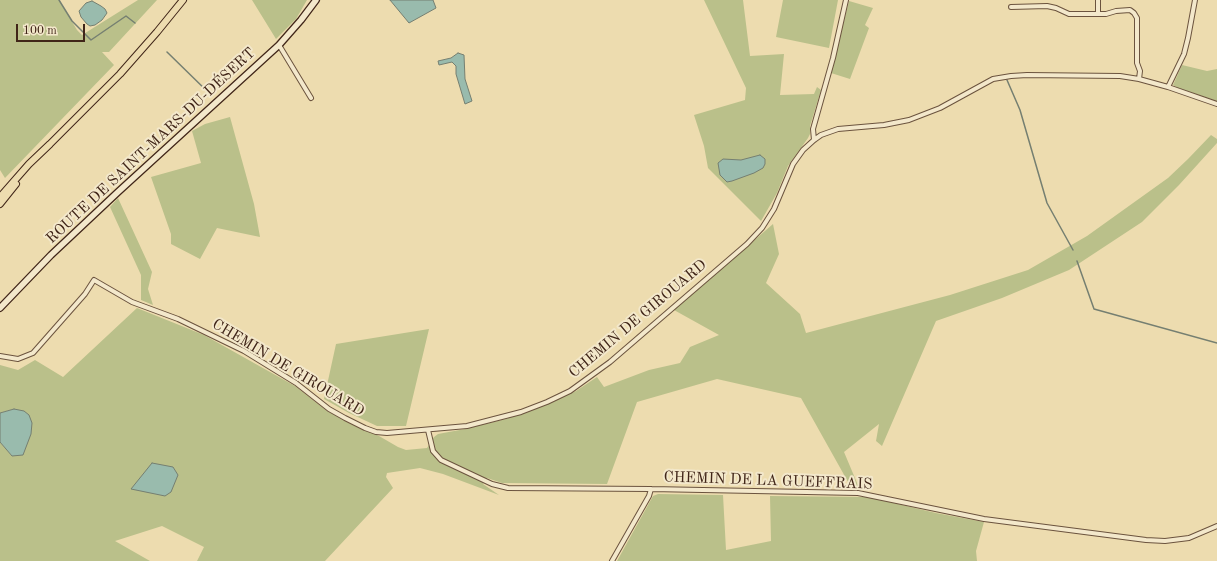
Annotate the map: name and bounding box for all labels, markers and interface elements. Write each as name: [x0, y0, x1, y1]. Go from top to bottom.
scale bar: [18, 16, 87, 42]
text: 100 m: [23, 25, 57, 37]
street label: ROUTE DE SAINT-MARS-DU-DÉSERT: [43, 44, 259, 248]
street label: CHEMIN DE GIROUARD: [565, 256, 711, 382]
street label: CHEMIN DE GIROUARD: [209, 315, 367, 421]
street label: CHEMIN DE LA GUEFFRAIS: [663, 468, 873, 494]

